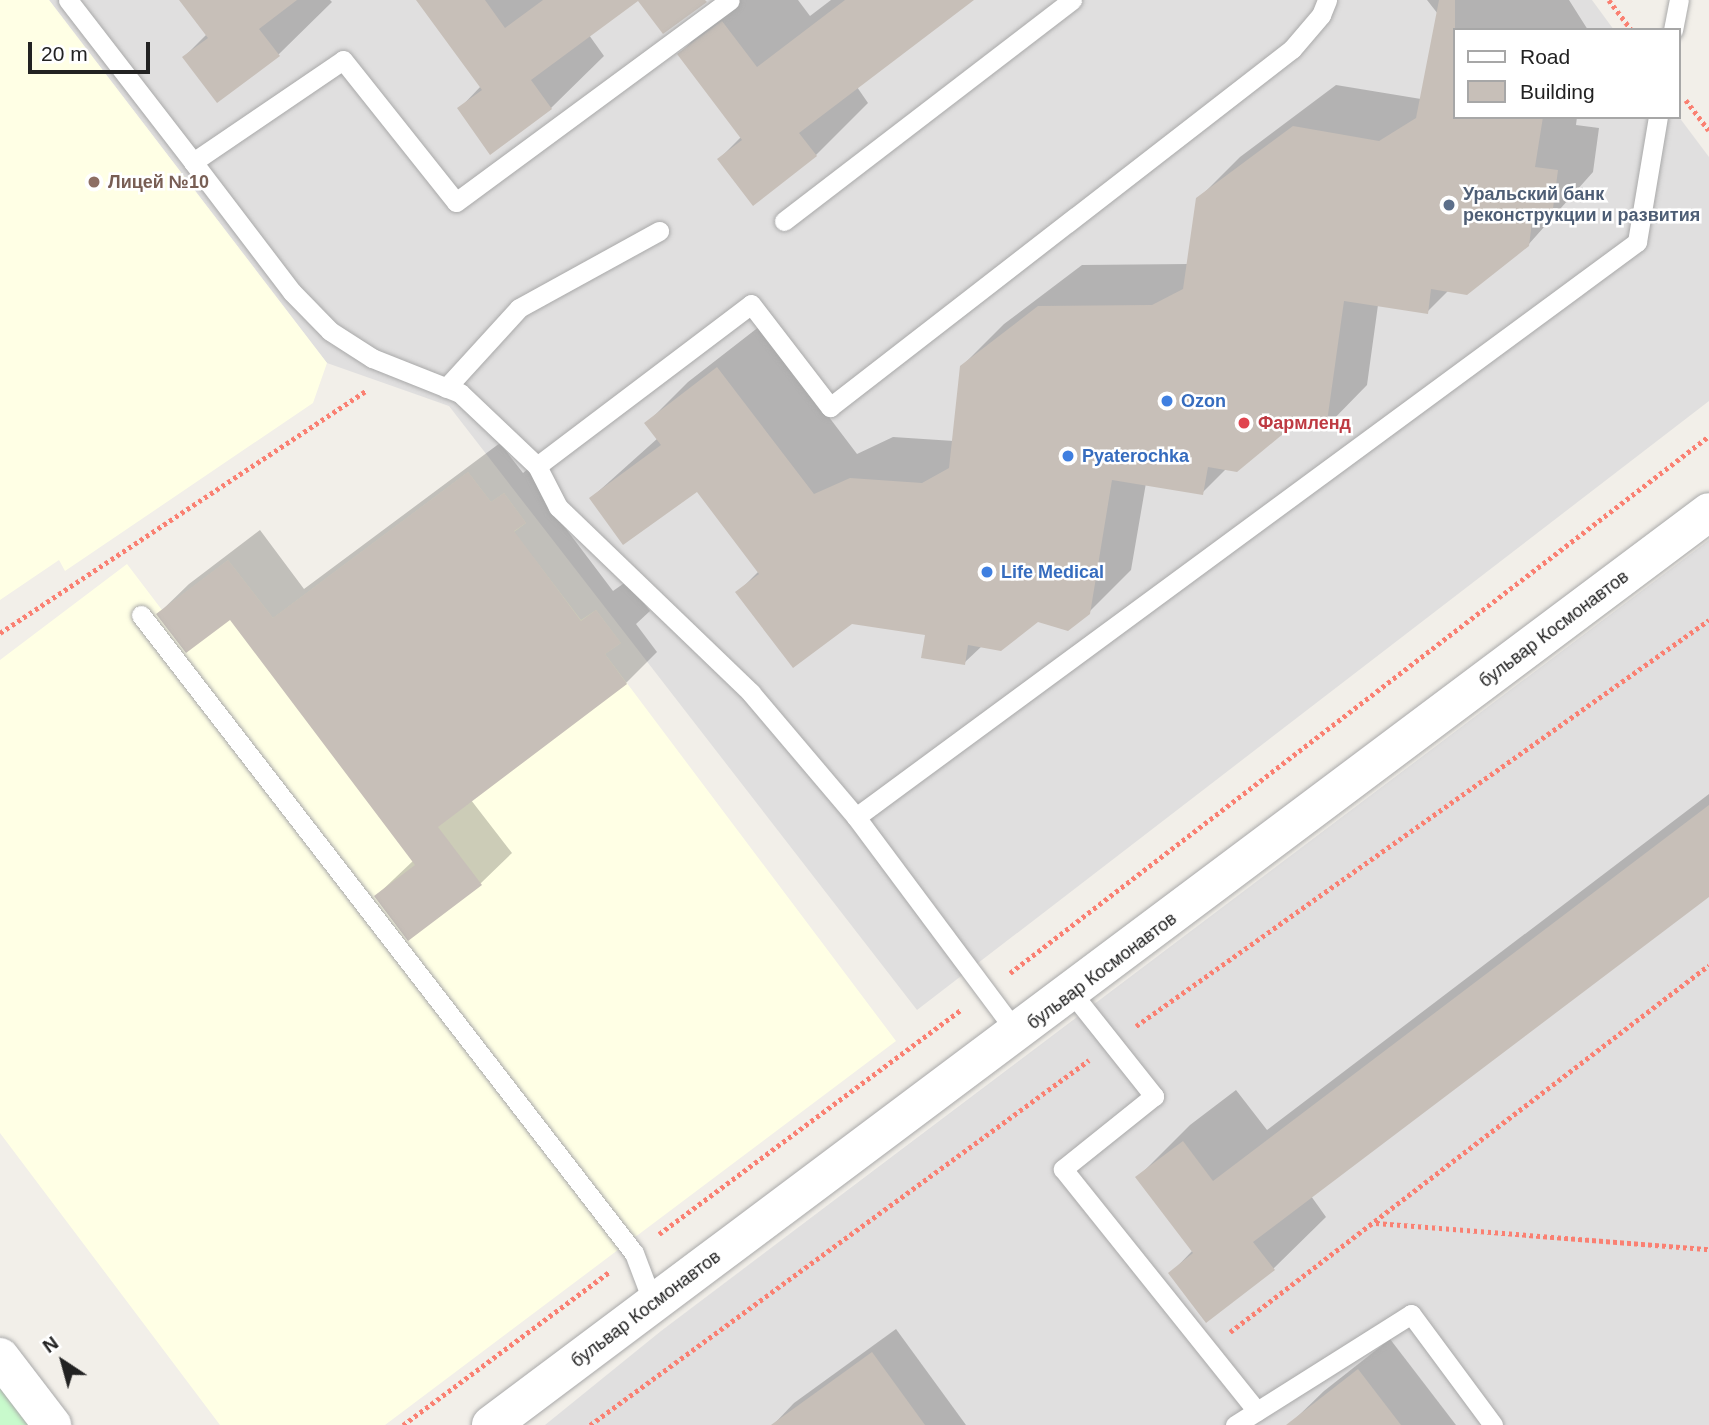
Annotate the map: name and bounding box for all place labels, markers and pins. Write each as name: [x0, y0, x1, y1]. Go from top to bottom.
place label: Лицей №10: [108, 171, 209, 193]
marker: Лицей №10: [86, 174, 102, 190]
place label: Уральский банк реконструкции и развития: [1463, 184, 1700, 227]
marker: Уральский банк реконструкции и развития: [1441, 197, 1457, 213]
place label: Ozon: [1181, 390, 1226, 412]
marker: Ozon: [1159, 393, 1175, 409]
place label: Фармленд: [1258, 412, 1351, 434]
marker: Фармленд: [1236, 415, 1252, 431]
place label: Pyaterochka: [1082, 445, 1189, 467]
marker: Pyaterochka: [1060, 448, 1076, 464]
place label: Life Medical: [1001, 561, 1104, 583]
marker: Life Medical: [979, 564, 995, 580]

